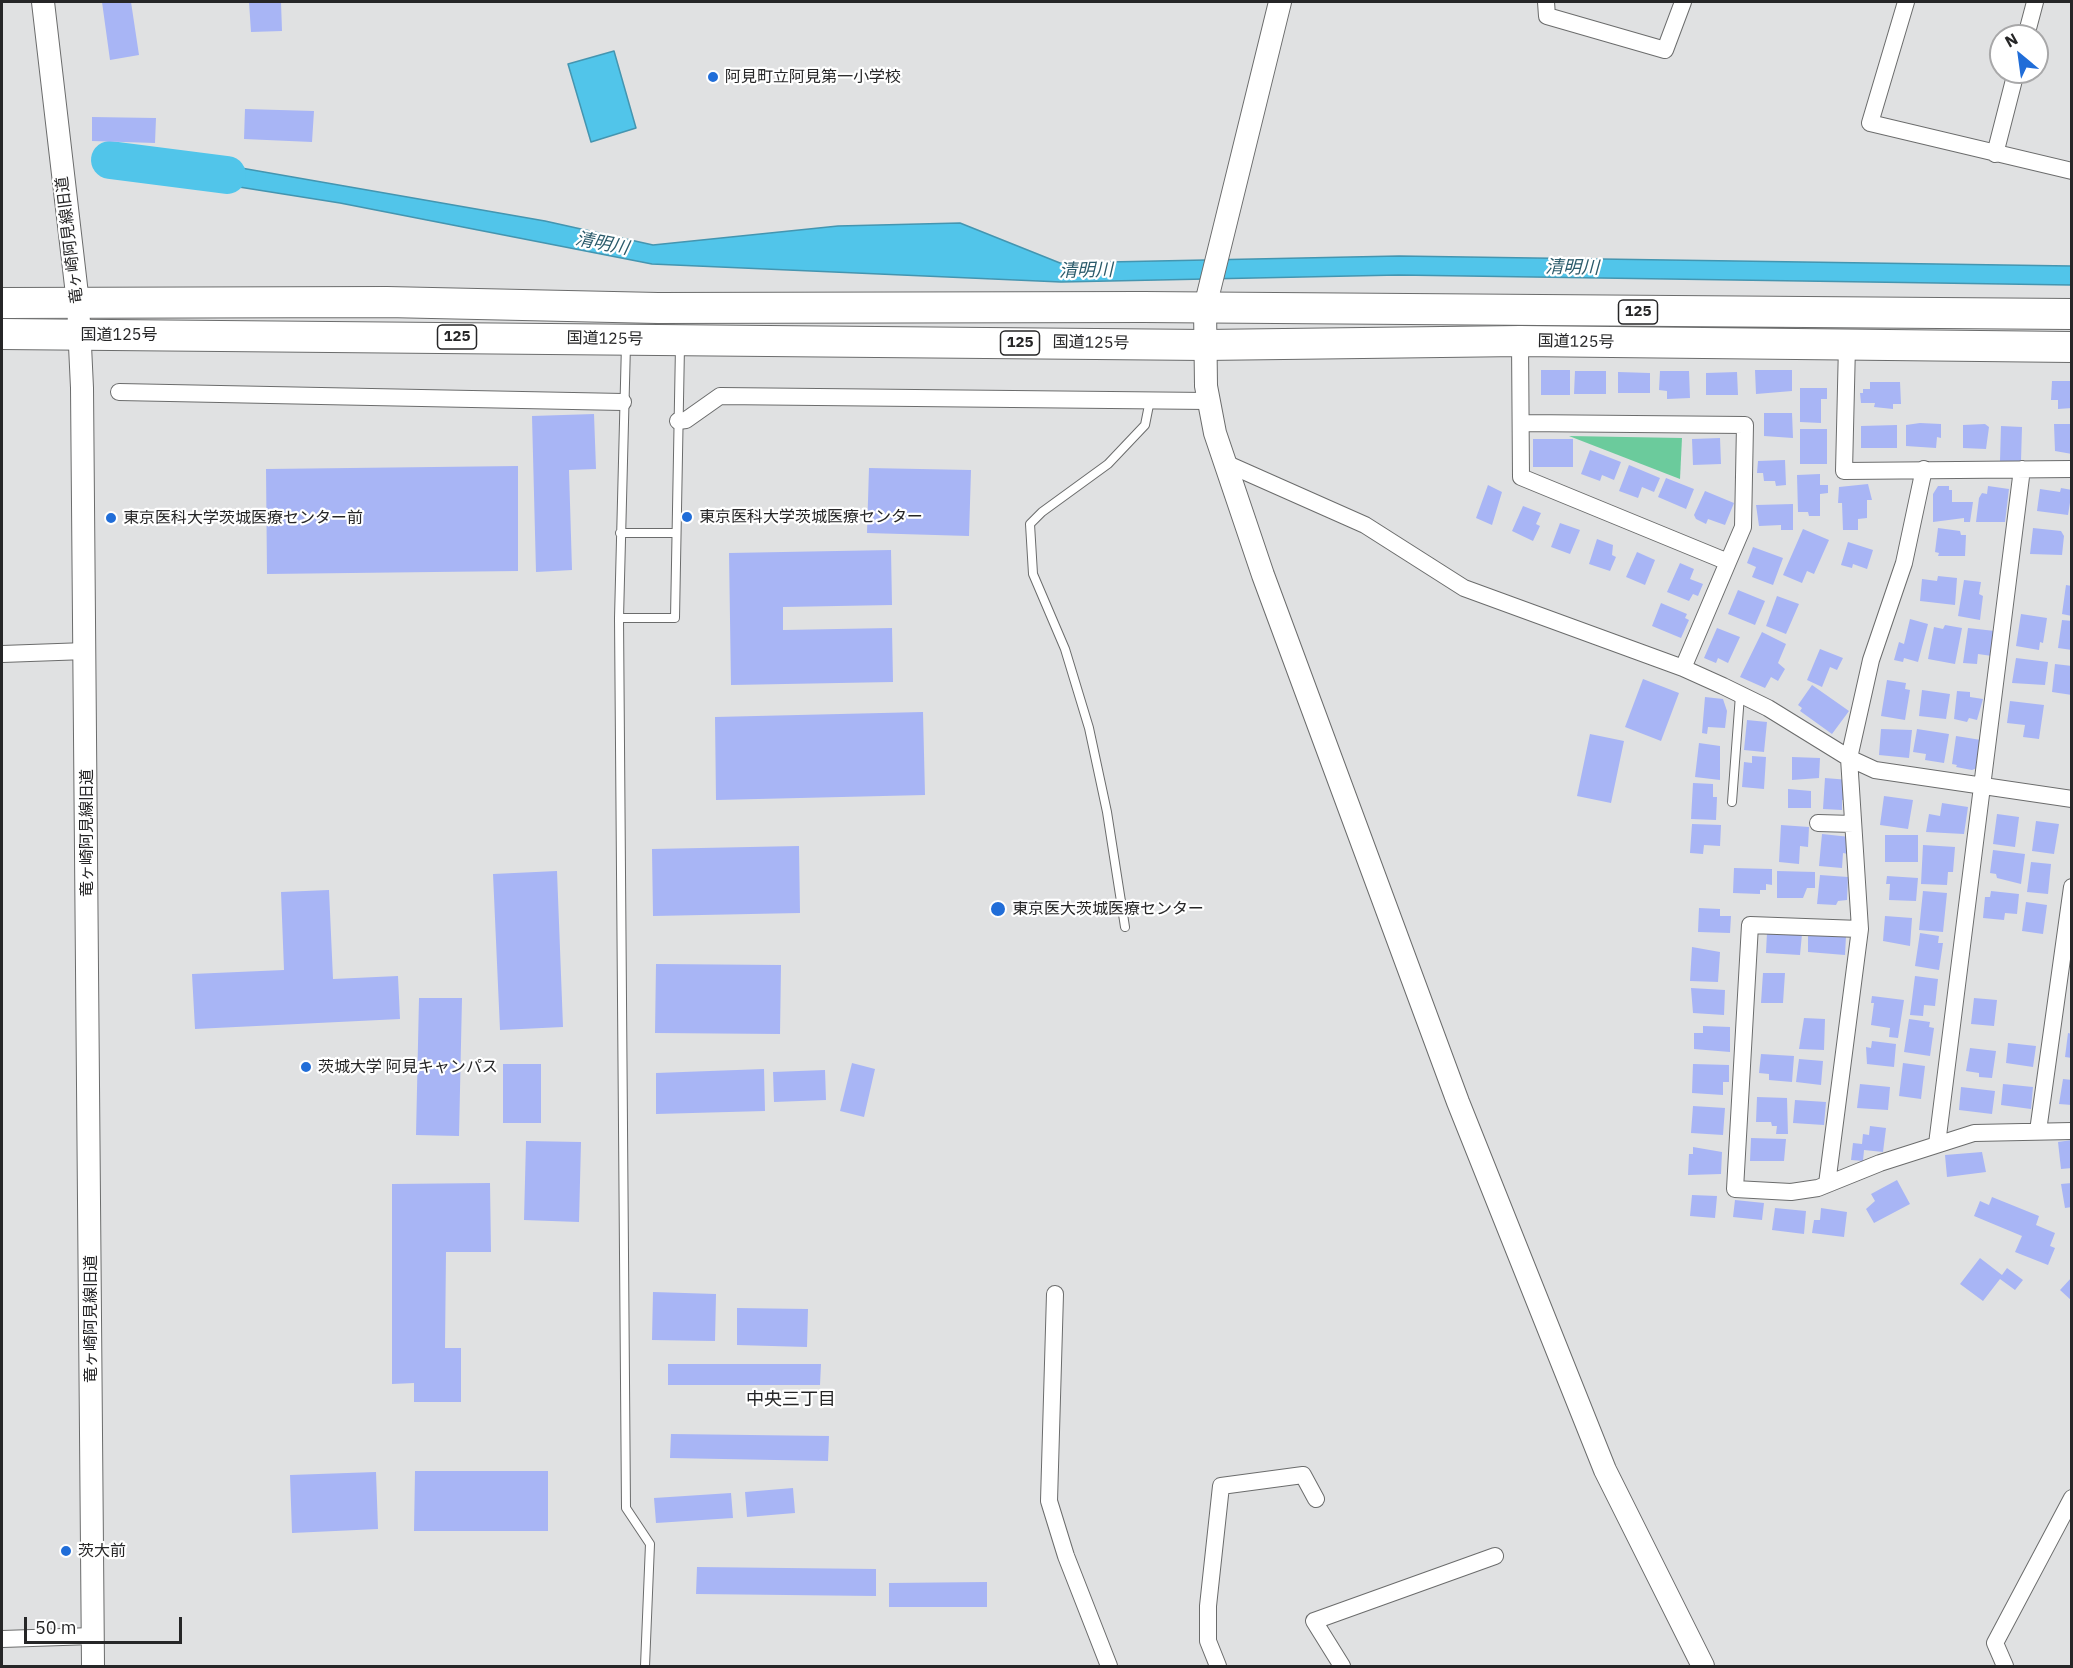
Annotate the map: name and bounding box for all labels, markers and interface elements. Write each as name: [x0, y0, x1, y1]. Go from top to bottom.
north arrow: [1989, 24, 2049, 84]
text: N: [2001, 28, 2021, 52]
place label: 阿見町立阿見第一小学校: [725, 67, 901, 87]
marker: 阿見町立阿見第一小学校: [706, 70, 720, 84]
street label: 竜ヶ崎阿見線旧道: [53, 175, 87, 305]
water label: 清明川: [573, 228, 631, 260]
water label: 清明川: [1545, 257, 1599, 279]
water label: 清明川: [1059, 260, 1113, 282]
road number: 125: [1618, 300, 1658, 324]
street label: 国道125号: [81, 325, 157, 345]
road number: 125: [438, 325, 476, 349]
street label: 国道125号: [566, 329, 644, 349]
road number: 125: [1000, 331, 1040, 355]
street label: 国道125号: [1537, 332, 1615, 352]
street label: 国道125号: [1052, 333, 1130, 353]
place label: 東京医科大学茨城医療センター: [699, 507, 923, 527]
place label: 東京医科大学茨城医療センター前: [123, 508, 363, 528]
marker: 東京医科大学茨城医療センター: [680, 510, 694, 524]
marker: 東京医科大学茨城医療センター前: [104, 511, 118, 525]
street label: 竜ヶ崎阿見線旧道: [77, 769, 97, 897]
place label: 東京医大茨城医療センター: [1012, 899, 1204, 919]
marker: 東京医大茨城医療センター: [989, 900, 1007, 918]
place label: 茨城大学 阿見キャンパス: [318, 1057, 498, 1077]
marker: 茨城大学 阿見キャンパス: [299, 1060, 313, 1074]
street label: 竜ヶ崎阿見線旧道: [81, 1255, 101, 1383]
district label: 中央三丁目: [746, 1389, 836, 1411]
place label: 茨大前: [78, 1541, 126, 1561]
marker: 茨大前: [59, 1544, 73, 1558]
scale bar: [27, 1605, 184, 1643]
text: 50 m: [35, 1616, 77, 1639]

